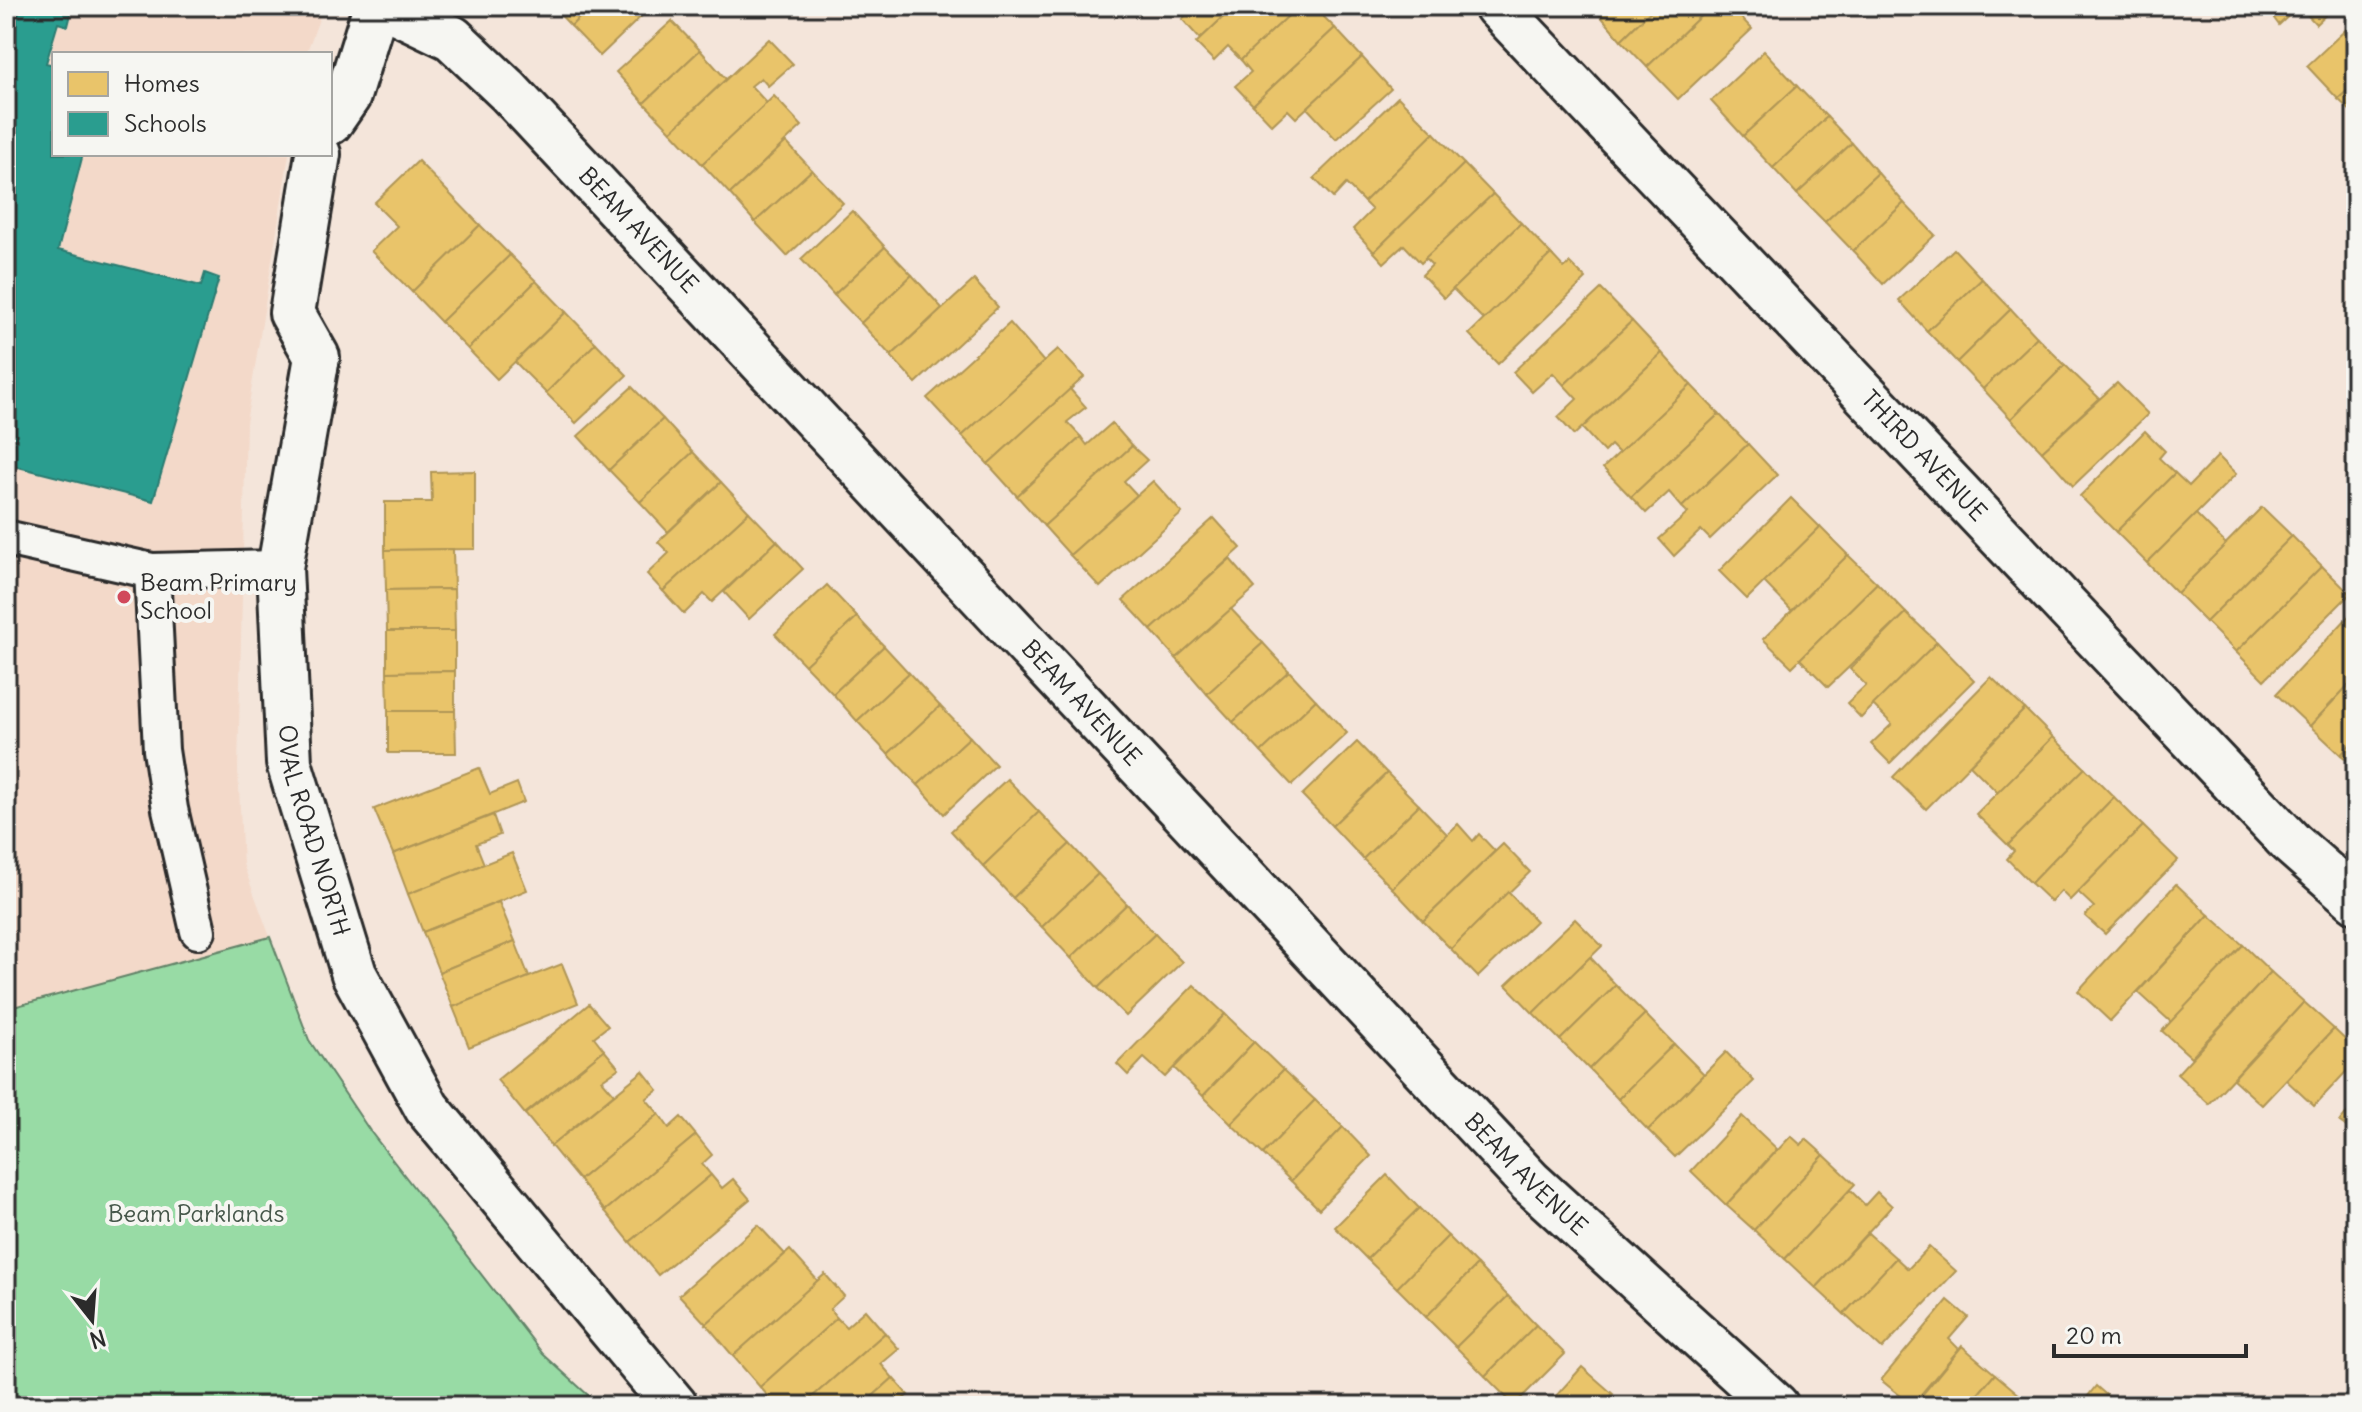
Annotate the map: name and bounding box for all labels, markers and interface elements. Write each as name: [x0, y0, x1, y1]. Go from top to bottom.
legend: [52, 52, 332, 156]
text: Homes: [124, 68, 200, 98]
text: Schools: [124, 108, 207, 138]
street label: BEAM AVENUE: [573, 160, 705, 299]
street label: THIRD AVENUE: [1855, 383, 1994, 527]
place label: Beam Primary School: [140, 567, 297, 625]
marker: Beam Primary School: [115, 588, 133, 606]
street label: BEAM AVENUE: [1016, 633, 1148, 772]
street label: OVAL ROAD NORTH: [273, 724, 357, 939]
street label: BEAM AVENUE: [1459, 1106, 1594, 1241]
park label: Beam Parklands: [108, 1198, 284, 1228]
north arrow: [52, 1280, 132, 1360]
scale bar: [2054, 1308, 2246, 1358]
text: 20 m: [2066, 1320, 2122, 1350]
text: N: [86, 1324, 109, 1355]

